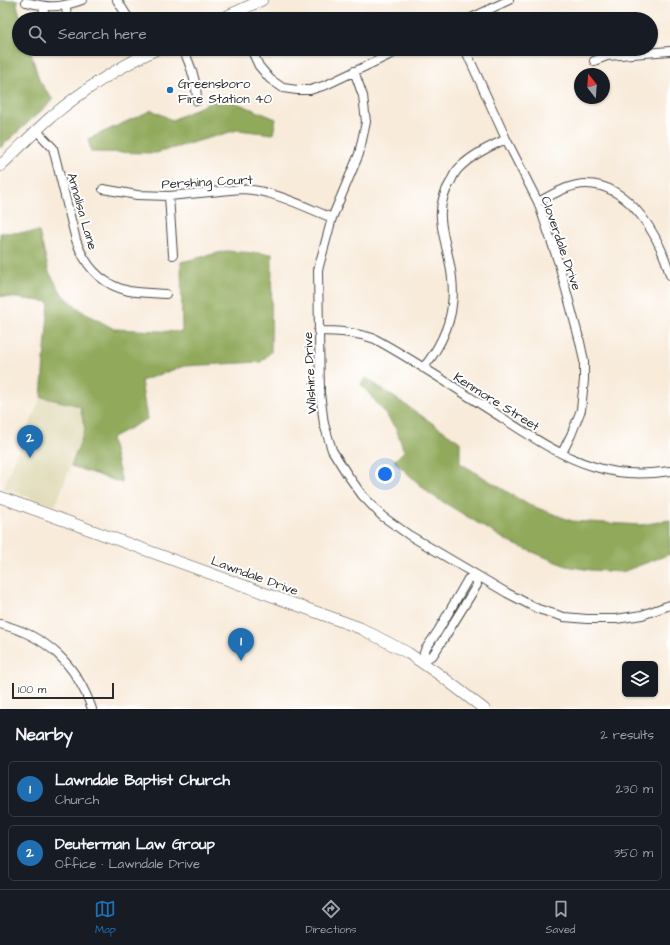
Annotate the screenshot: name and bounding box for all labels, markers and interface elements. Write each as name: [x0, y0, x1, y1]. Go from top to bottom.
search box: [12, 12, 658, 56]
icon: search: [26, 23, 48, 45]
text: Search here: [58, 24, 147, 45]
north arrow: [574, 68, 610, 104]
place label: Greensboro Fire Station 40: [178, 75, 272, 108]
marker: Greensboro Fire Station 40: [165, 85, 175, 95]
street label: Annalisa Lane: [62, 171, 102, 252]
street label: Pershing Court: [161, 171, 254, 194]
street label: Cloverdale Drive: [537, 194, 586, 293]
street label: Wilshire Drive: [299, 332, 321, 414]
street label: Kenmore Street: [450, 368, 544, 436]
pin: 2: [17, 425, 43, 458]
your location: [375, 464, 395, 484]
street label: Lawndale Drive: [209, 552, 301, 600]
pin: 1: [228, 628, 254, 661]
map controls: [622, 661, 658, 697]
button: layers: [622, 661, 658, 697]
scale bar: [12, 681, 114, 700]
text: 100 m: [18, 682, 46, 697]
text: Nearby: [16, 723, 73, 747]
text: 2 results: [600, 726, 654, 744]
text: Lawndale Baptist Church: [55, 770, 230, 791]
text: 1: [29, 780, 31, 798]
text: 230 m: [615, 780, 653, 798]
text: Church: [55, 791, 99, 809]
text: Deuterman Law Group: [55, 834, 215, 855]
text: 2: [26, 844, 34, 862]
text: 350 m: [614, 844, 653, 862]
text: Office · Lawndale Drive: [55, 855, 200, 873]
tab: Map: [94, 898, 116, 937]
tab: Directions: [305, 898, 357, 937]
tab: Saved: [546, 898, 576, 937]

